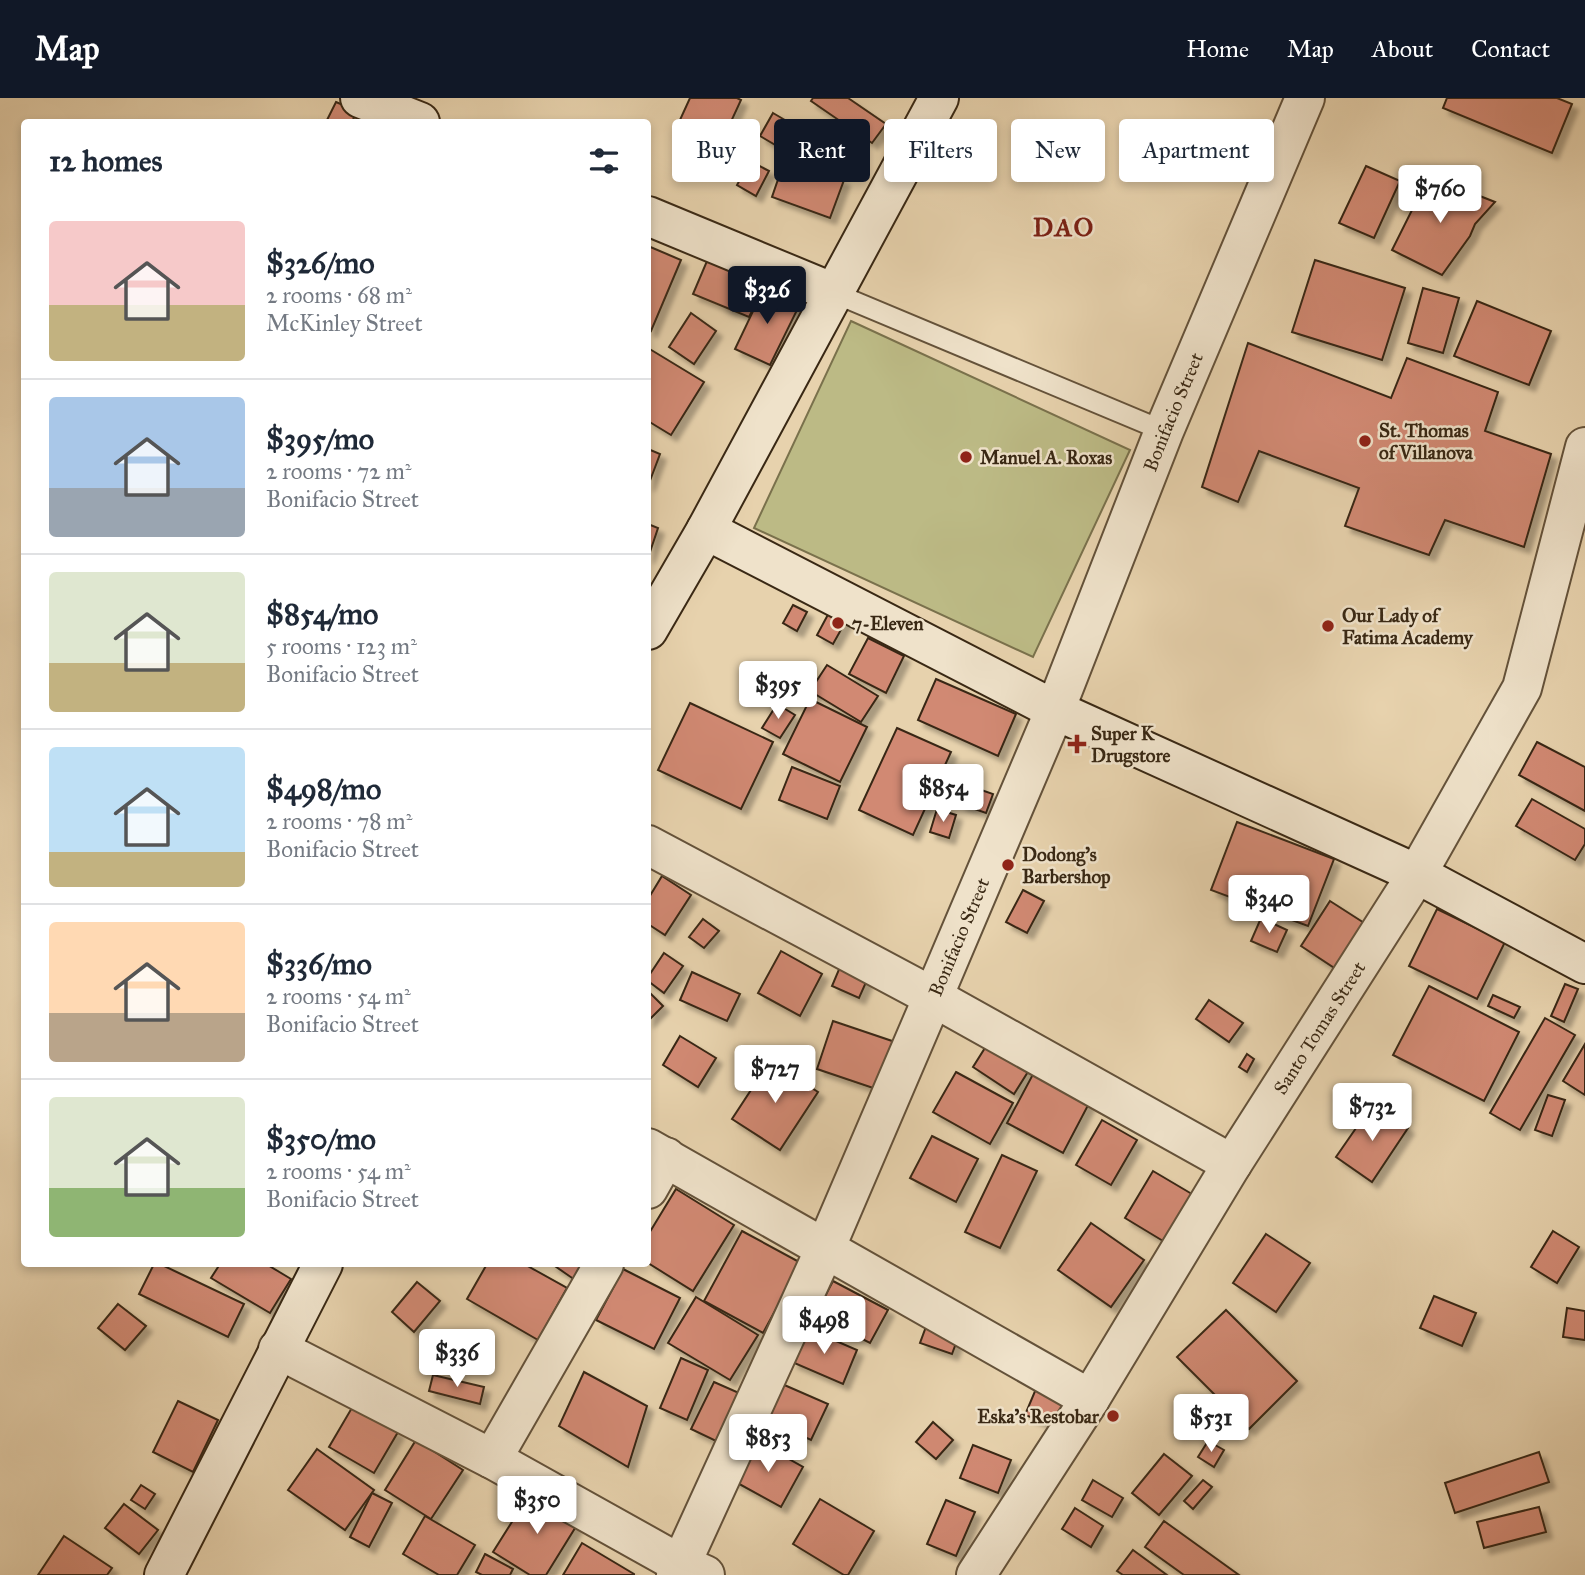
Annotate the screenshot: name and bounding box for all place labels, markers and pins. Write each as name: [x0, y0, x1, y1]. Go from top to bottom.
pin: $760: [1399, 166, 1481, 225]
pin: $326: [726, 266, 808, 326]
place label: St. Thomas of Villanova: [1379, 419, 1474, 464]
marker: St. Thomas of Villanova: [1357, 433, 1373, 449]
place label: Manuel A. Roxas: [980, 446, 1112, 469]
marker: Manuel A. Roxas: [958, 449, 974, 465]
place label: Our Lady of Fatima Academy: [1342, 604, 1474, 650]
place label: 7-Eleven: [852, 612, 924, 635]
marker: 7-Eleven: [830, 615, 846, 631]
marker: Our Lady of Fatima Academy: [1320, 618, 1336, 634]
pin: $395: [737, 662, 819, 721]
place label: Super K Drugstore: [1091, 722, 1171, 768]
marker: Super K Drugstore: [1069, 736, 1085, 752]
pin: $854: [902, 764, 984, 824]
place label: Dodong's Barbershop: [1022, 843, 1111, 889]
marker: Dodong's Barbershop: [1000, 857, 1016, 873]
pin: $340: [1228, 876, 1310, 935]
pin: $727: [734, 1046, 816, 1105]
pin: $732: [1331, 1084, 1413, 1143]
pin: $498: [783, 1296, 865, 1356]
pin: $336: [416, 1330, 498, 1389]
pin: $531: [1170, 1394, 1252, 1454]
place label: Eska's Restobar: [977, 1405, 1100, 1428]
marker: Eska's Restobar: [1105, 1408, 1121, 1424]
pin: $853: [727, 1414, 809, 1474]
pin: $350: [496, 1476, 578, 1536]

